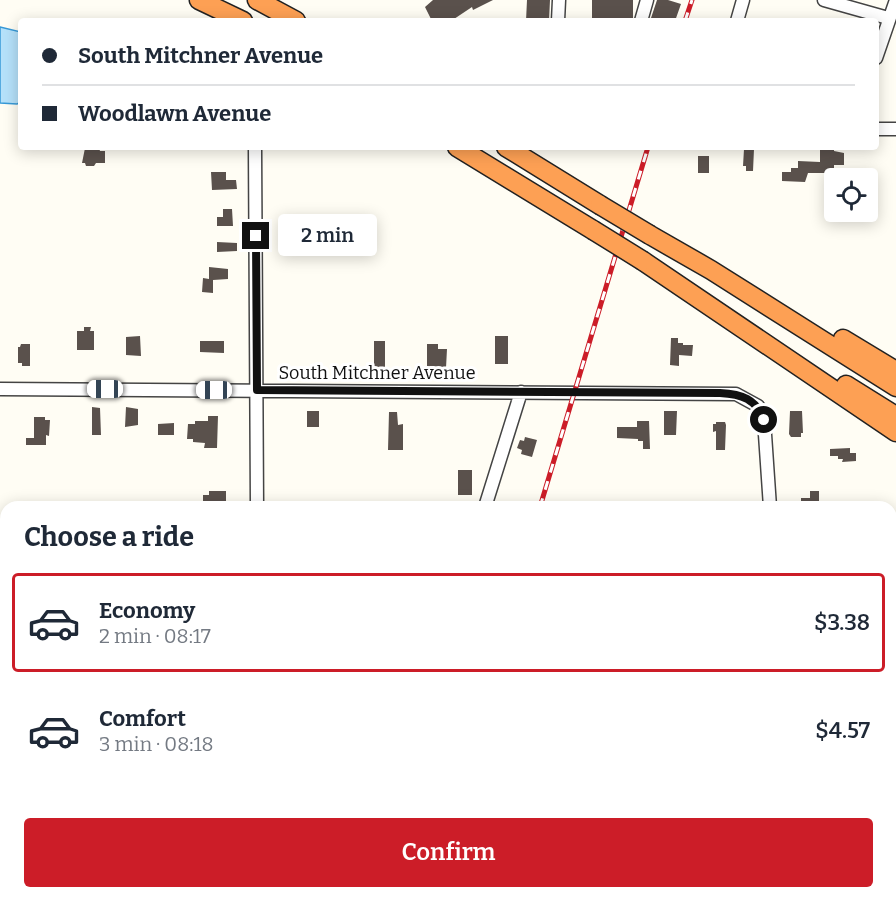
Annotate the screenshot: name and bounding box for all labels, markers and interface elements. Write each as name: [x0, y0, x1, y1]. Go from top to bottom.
text: South Mitchner Avenue: [78, 42, 323, 69]
text: Woodlawn Avenue: [78, 100, 271, 127]
map controls: [824, 168, 878, 222]
button: locate: [824, 168, 878, 222]
callout: 2 min: [277, 215, 376, 257]
route end: [242, 222, 269, 249]
text: 2 min: [301, 223, 354, 247]
street label: South Mitchner Avenue: [278, 362, 476, 384]
car: [87, 380, 123, 398]
car: [196, 381, 232, 399]
route start: [750, 406, 777, 433]
text: Choose a ride: [24, 521, 194, 553]
icon: car: [27, 596, 81, 650]
text: Economy: [99, 597, 195, 624]
text: $3.38: [814, 609, 870, 636]
text: 2 min · 08:17: [99, 624, 211, 648]
icon: car: [27, 704, 81, 758]
text: Comfort: [99, 705, 186, 732]
text: $4.57: [815, 717, 870, 744]
text: 3 min · 08:18: [99, 732, 214, 756]
button: Confirm: [24, 818, 873, 887]

